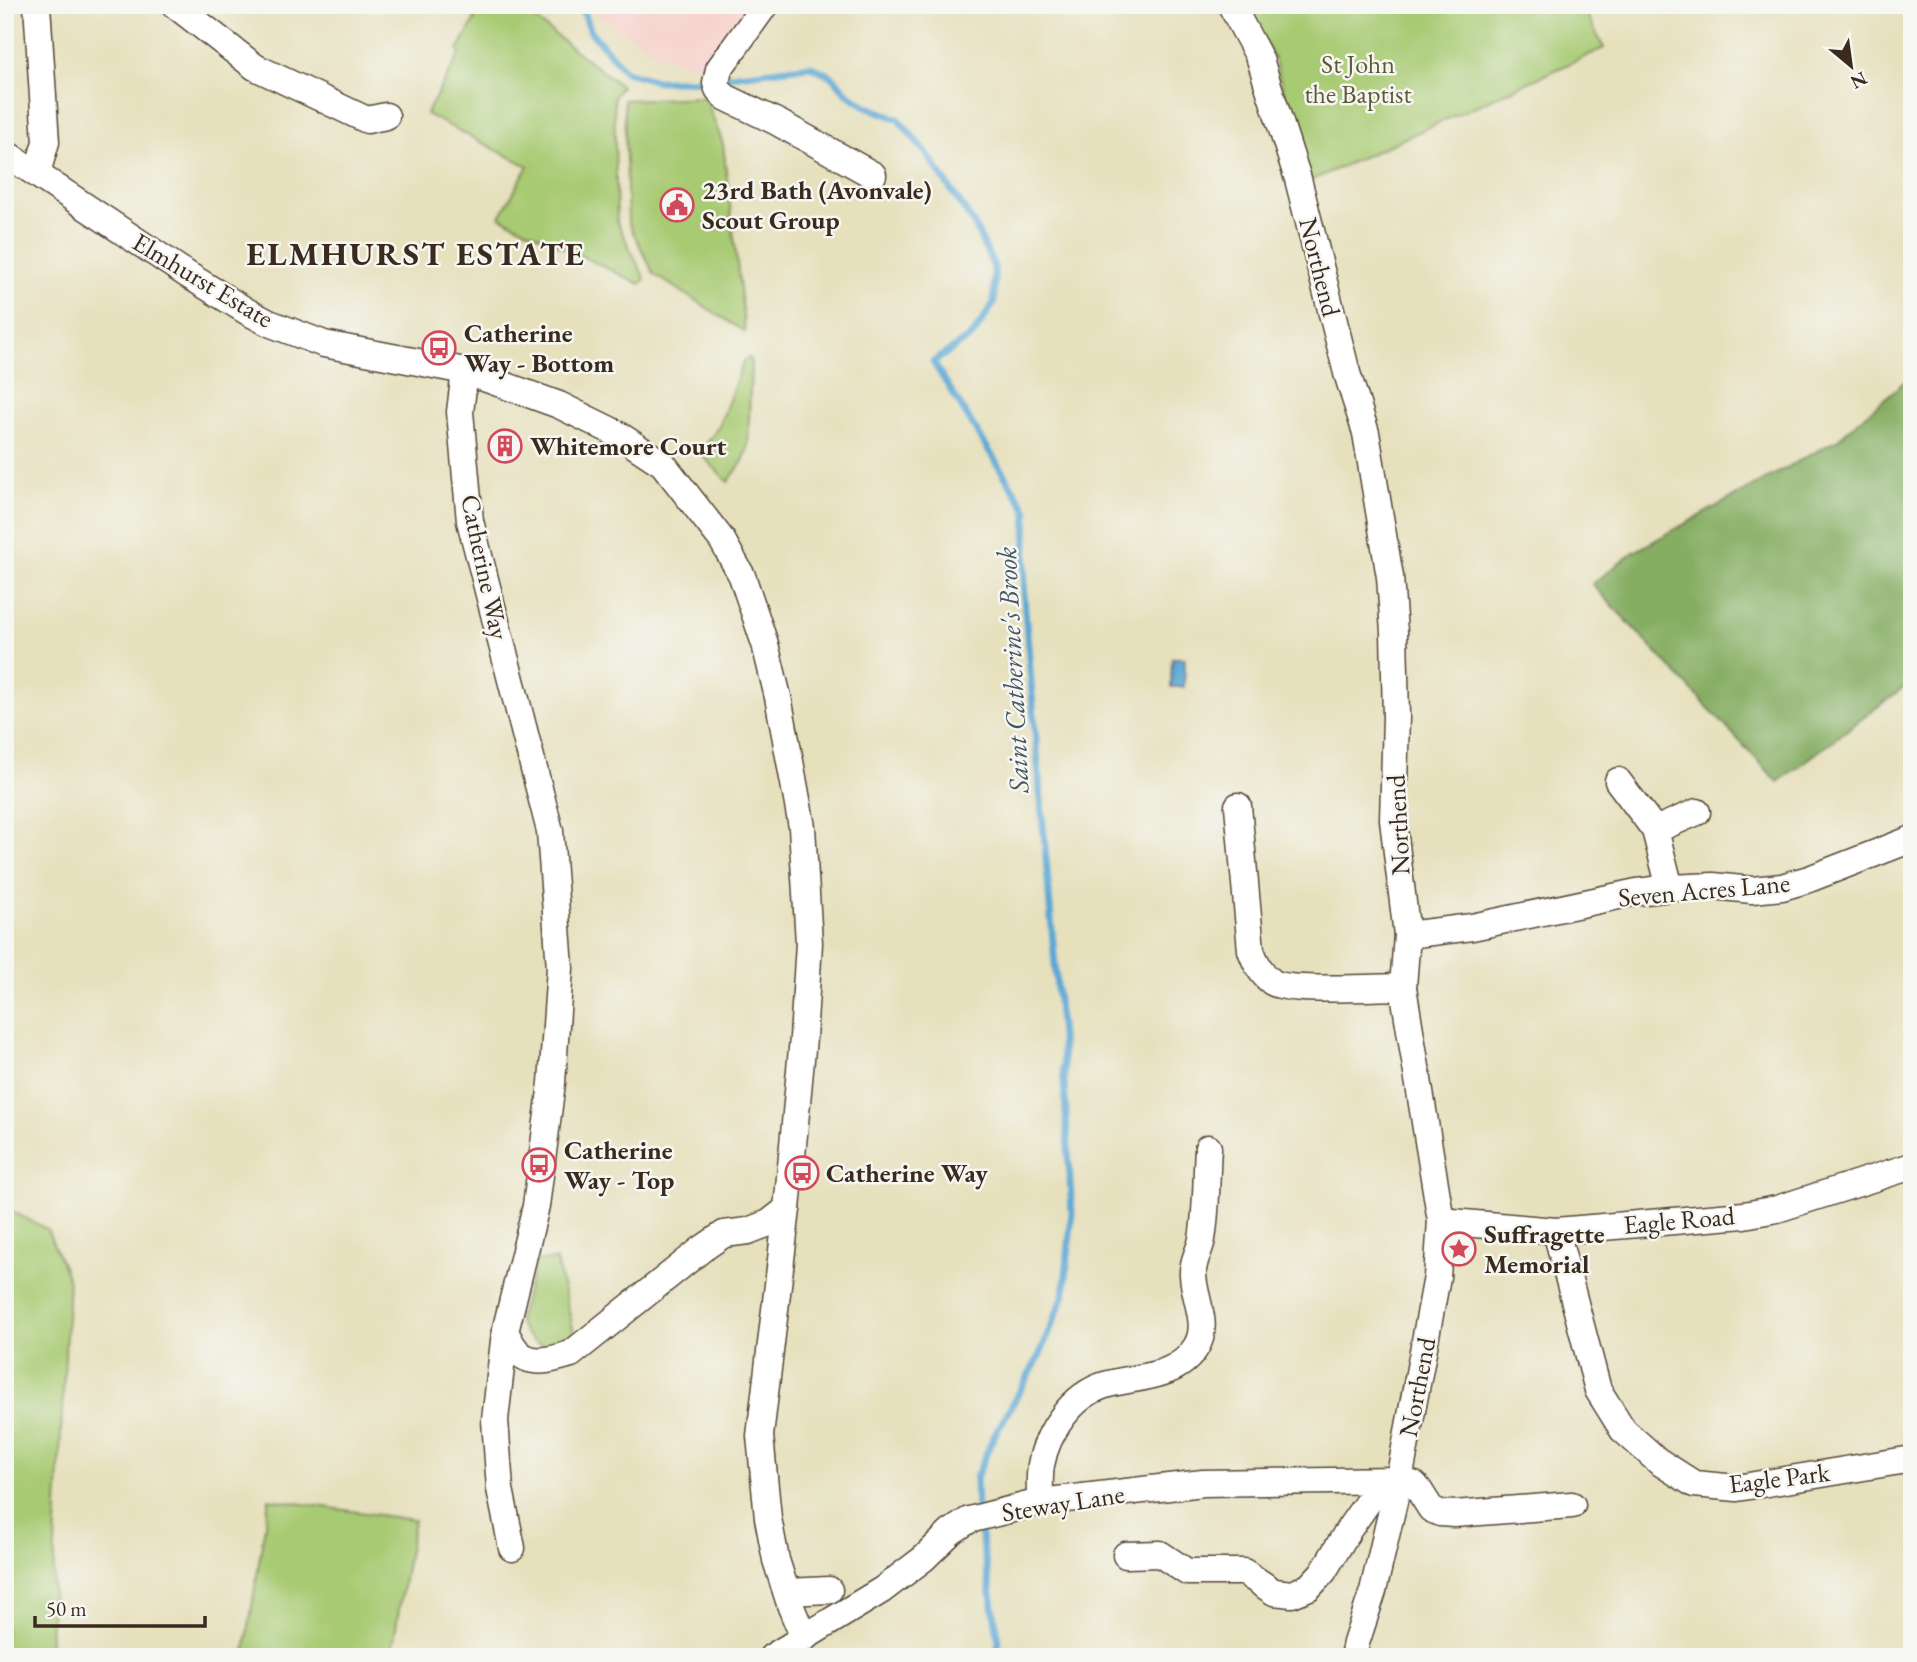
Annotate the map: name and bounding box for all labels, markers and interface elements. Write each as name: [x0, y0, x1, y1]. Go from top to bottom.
north arrow: [1815, 32, 1885, 102]
park label: St John the Baptist: [1304, 47, 1412, 111]
text: N: [1846, 66, 1872, 95]
place label: 23rd Bath (Avonvale) Scout Group: [702, 173, 932, 237]
public building icon: 23rd Bath (Avonvale) Scout Group: [658, 186, 696, 224]
street label: Northend: [1291, 214, 1349, 321]
street label: Elmhurst Estate: [126, 225, 280, 335]
district label: ELMHURST ESTATE: [246, 232, 586, 275]
place label: Catherine Way - Bottom: [464, 316, 614, 380]
bus stop icon: Catherine Way - Bottom: [420, 329, 458, 367]
building icon: Whitemore Court: [486, 427, 524, 465]
place label: Whitemore Court: [530, 429, 727, 463]
street label: Catherine Way: [453, 491, 517, 643]
water label: Saint Catherine's Brook: [988, 546, 1036, 795]
street label: Northend: [1378, 773, 1418, 876]
street label: Seven Acres Lane: [1617, 866, 1791, 914]
place label: Catherine Way - Top: [564, 1133, 674, 1197]
bus stop icon: Catherine Way - Top: [520, 1146, 558, 1184]
bus stop icon: Catherine Way: [783, 1154, 821, 1192]
place label: Catherine Way: [826, 1156, 988, 1190]
street label: Eagle Road: [1622, 1198, 1737, 1242]
place label: Suffragette Memorial: [1484, 1217, 1605, 1281]
place icon: Suffragette Memorial: [1440, 1230, 1478, 1268]
street label: Northend: [1391, 1333, 1443, 1440]
street label: Eagle Park: [1727, 1455, 1832, 1501]
street label: Steway Lane: [999, 1477, 1127, 1529]
scale bar: [35, 1585, 205, 1629]
text: 50 m: [46, 1595, 87, 1622]

